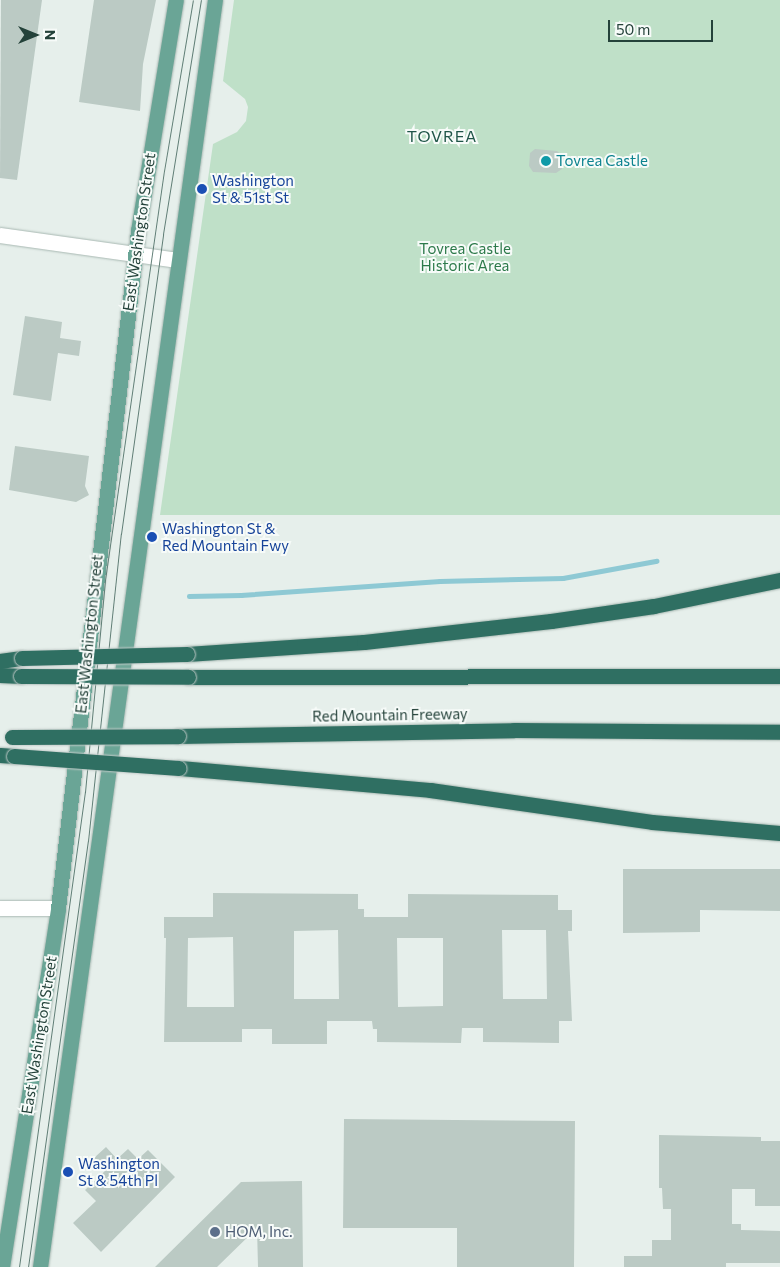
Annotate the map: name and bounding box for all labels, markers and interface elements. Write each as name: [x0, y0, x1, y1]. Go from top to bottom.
north arrow: [10, 10, 60, 60]
scale bar: [610, 10, 715, 42]
text: 50 m: [616, 20, 650, 38]
text: N: [42, 30, 59, 40]
district label: TOVREA: [406, 126, 478, 146]
street label: East Washington Street: [119, 152, 159, 312]
place label: Tovrea Castle: [556, 152, 648, 170]
marker: Tovrea Castle: [540, 155, 552, 167]
place label: Washington St & 51st St: [212, 171, 294, 206]
marker: Washington St & 51st St: [196, 183, 208, 195]
park label: Tovrea Castle Historic Area: [419, 239, 511, 274]
place label: Washington St & Red Mountain Fwy: [162, 519, 289, 554]
marker: Washington St & Red Mountain Fwy: [146, 531, 158, 543]
street label: East Washington Street: [72, 554, 106, 714]
street label: Red Mountain Freeway: [312, 705, 468, 725]
street label: East Washington Street: [18, 955, 60, 1115]
place label: Washington St & 54th Pl: [78, 1154, 160, 1189]
marker: Washington St & 54th Pl: [62, 1166, 74, 1178]
place label: HOM, Inc.: [225, 1223, 293, 1241]
marker: HOM, Inc.: [209, 1226, 221, 1238]

